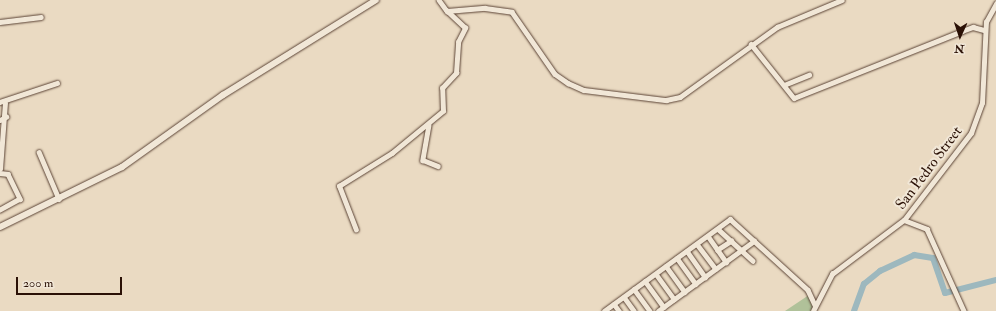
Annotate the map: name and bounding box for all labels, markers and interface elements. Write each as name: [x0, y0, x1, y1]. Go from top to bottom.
north arrow: [940, 16, 980, 56]
text: N: [954, 42, 965, 55]
street label: San Pedro Street: [892, 123, 966, 213]
scale bar: [18, 269, 124, 295]
text: 200 m: [23, 276, 53, 291]

